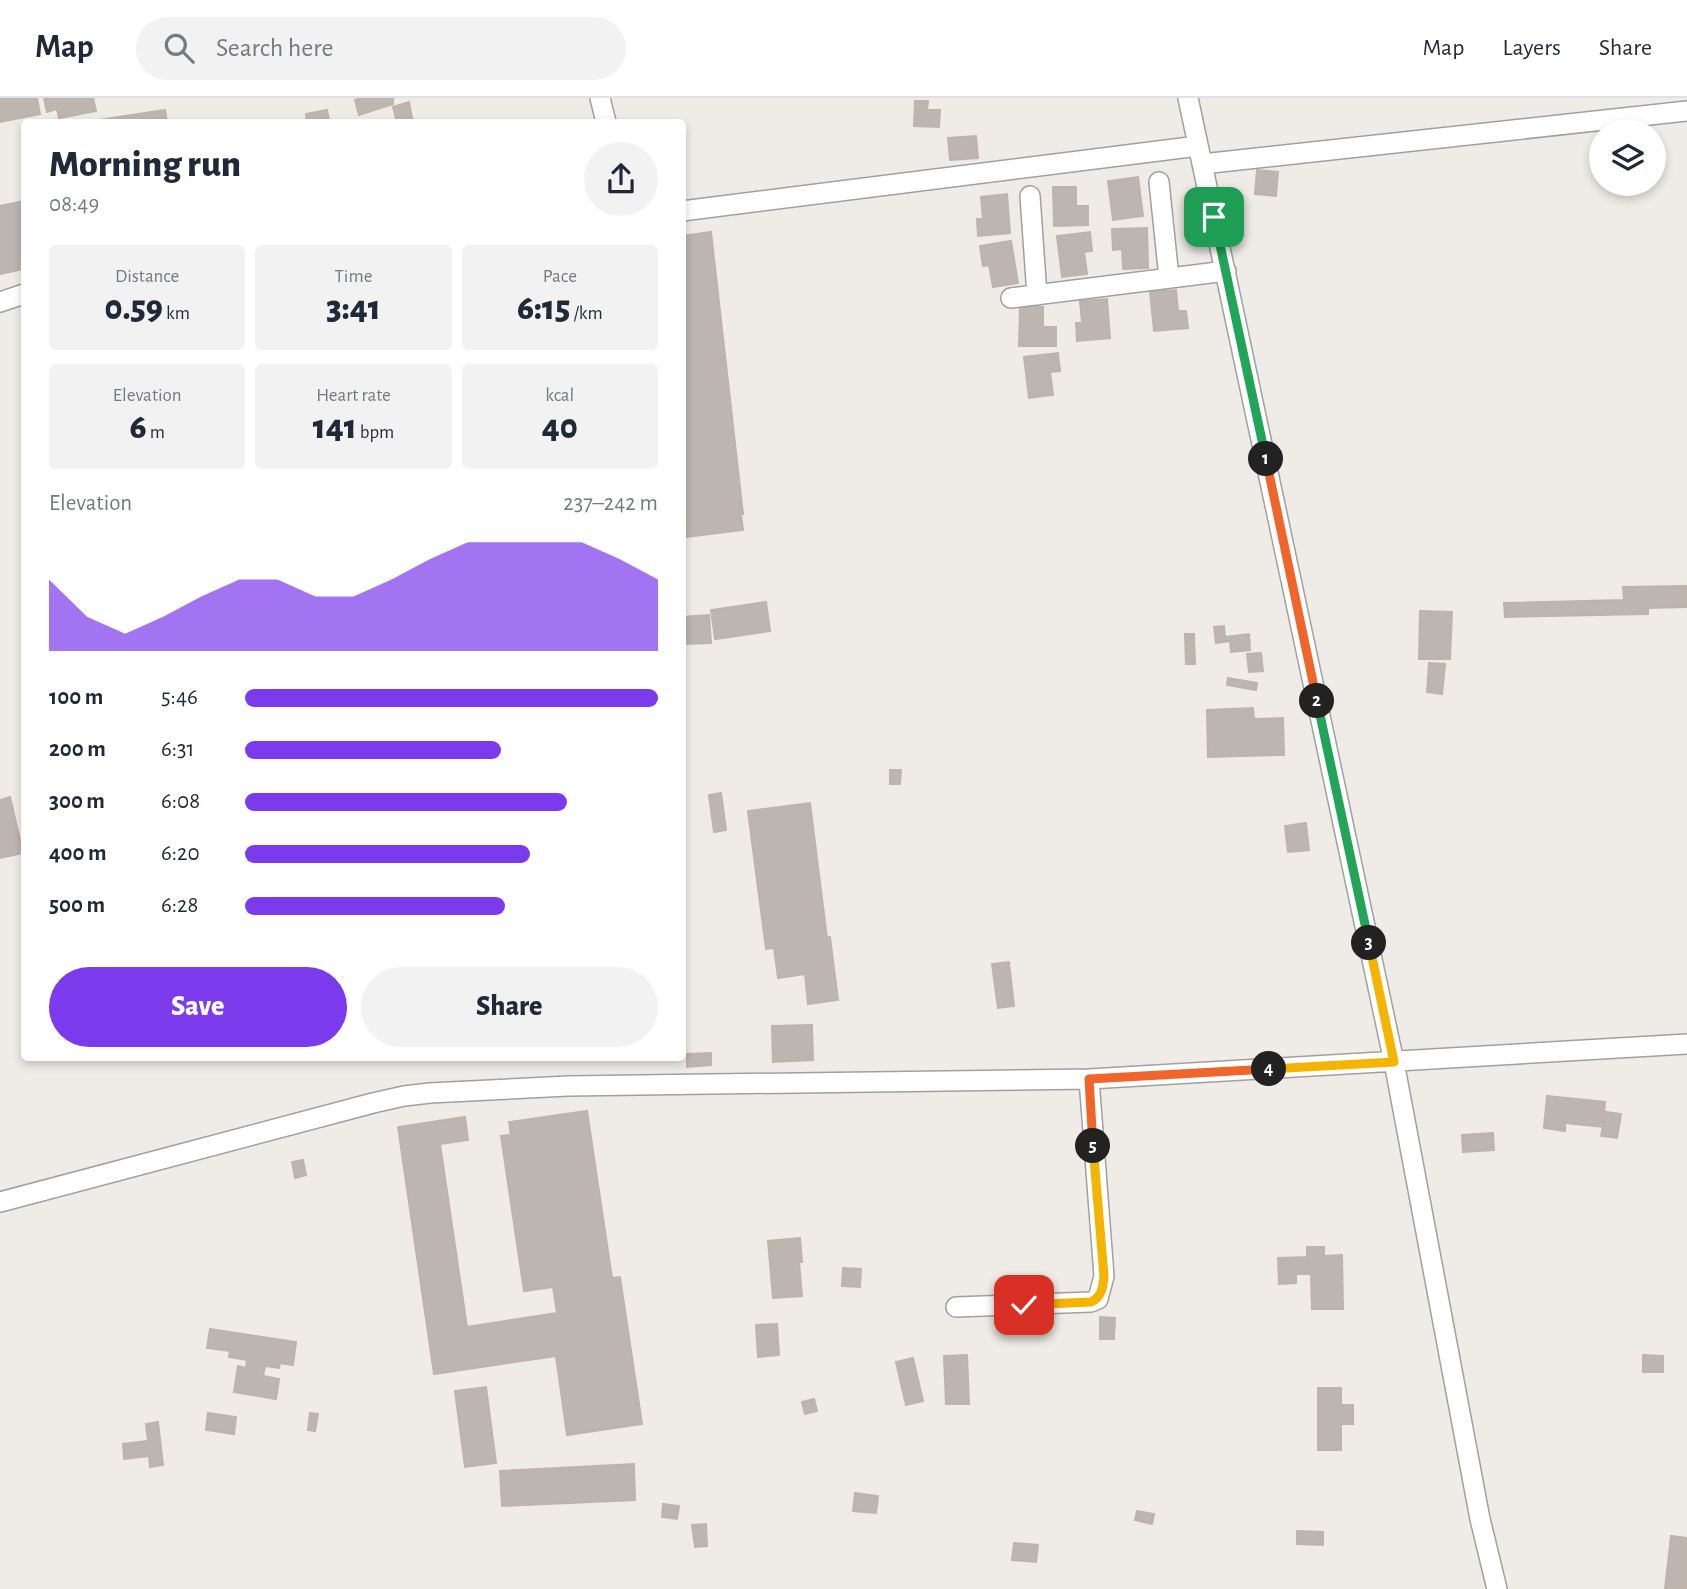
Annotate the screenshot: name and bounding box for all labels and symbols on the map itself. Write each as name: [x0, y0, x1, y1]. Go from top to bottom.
pin: [1184, 187, 1244, 247]
pin: 1: [1248, 442, 1284, 476]
pin: 2: [1300, 684, 1334, 718]
pin: 3: [1352, 926, 1386, 960]
pin: 4: [1252, 1052, 1286, 1086]
pin: 5: [1076, 1128, 1110, 1164]
pin: [994, 1275, 1054, 1335]

